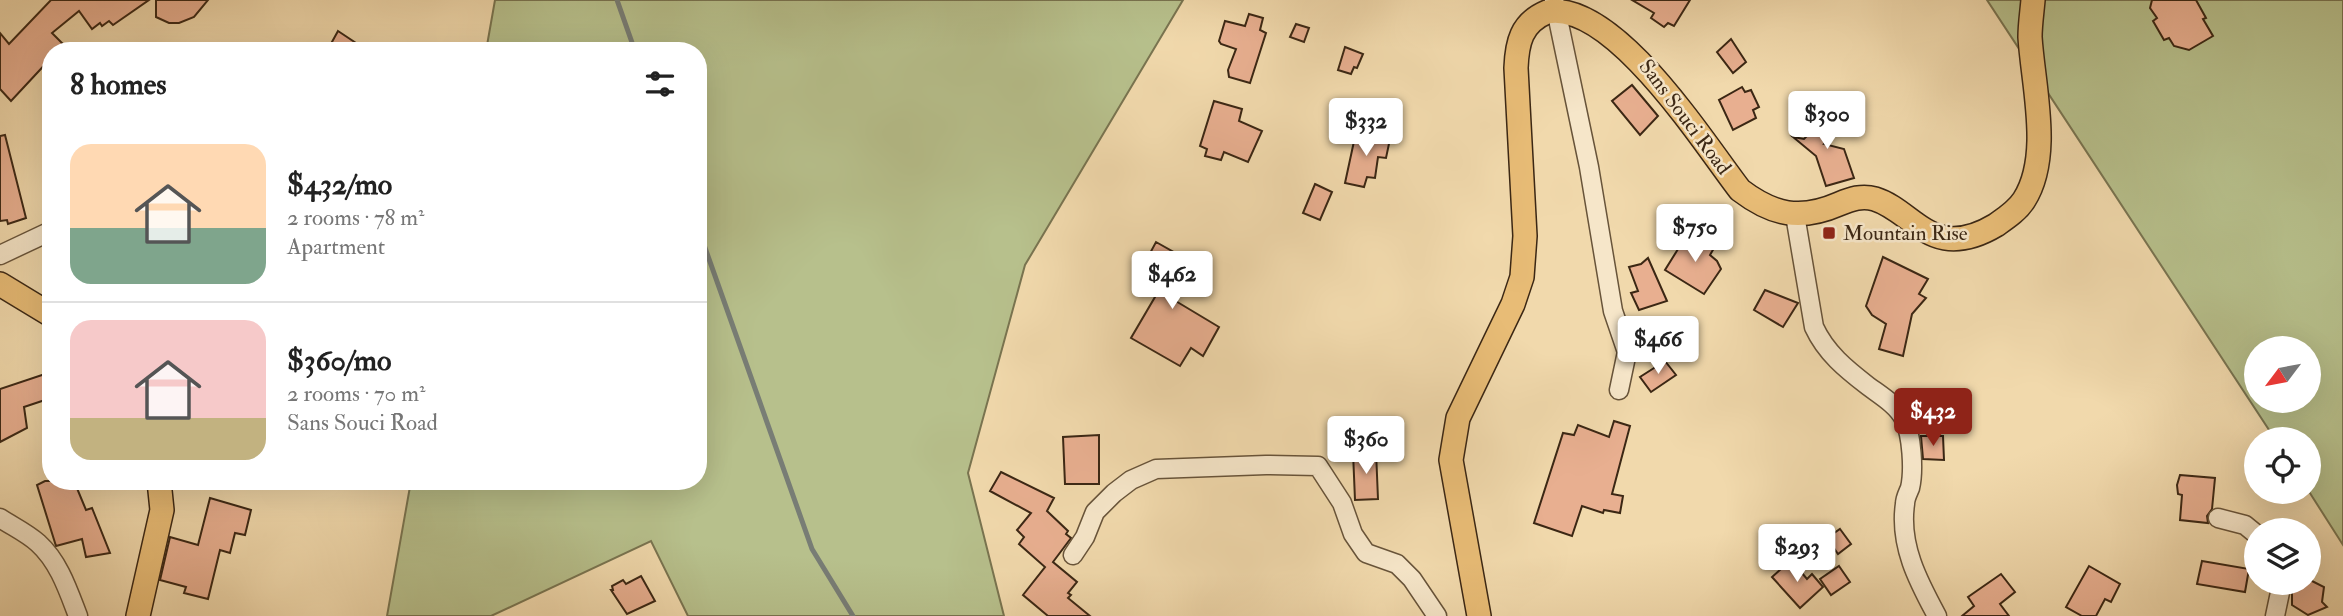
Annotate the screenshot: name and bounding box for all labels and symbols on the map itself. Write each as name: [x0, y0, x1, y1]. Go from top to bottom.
street label: Sans Souci Road: [1633, 54, 1738, 181]
pin: $300: [1786, 92, 1868, 151]
pin: $332: [1325, 99, 1407, 158]
pin: $750: [1654, 204, 1736, 264]
place label: Mountain Rise: [1843, 220, 1968, 247]
marker: Mountain Rise: [1821, 225, 1837, 241]
pin: $462: [1131, 252, 1213, 311]
pin: $466: [1617, 316, 1699, 376]
north arrow: [2244, 336, 2320, 413]
pin: $432: [1892, 388, 1974, 448]
pin: $360: [1325, 416, 1407, 476]
pin: $293: [1756, 524, 1838, 584]

